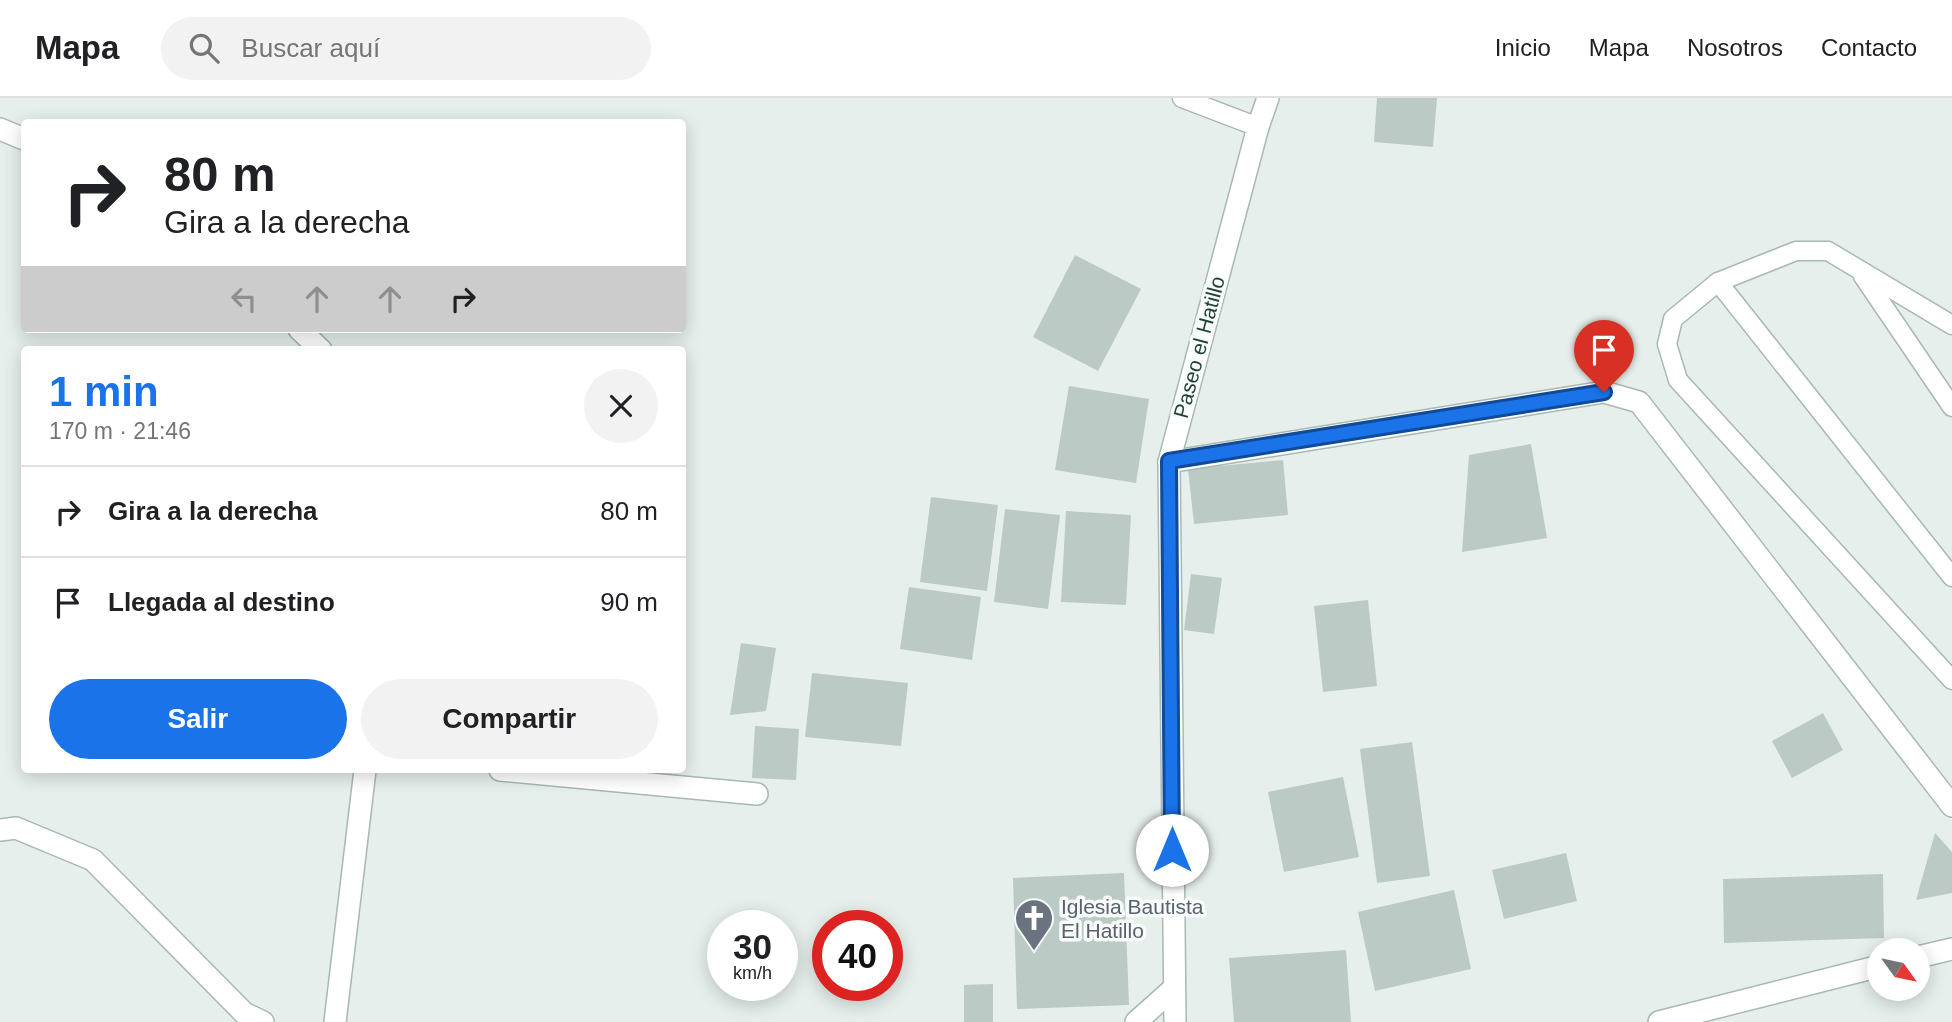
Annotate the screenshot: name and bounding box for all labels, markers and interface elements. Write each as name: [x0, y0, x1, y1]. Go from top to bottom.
search box: [161, 17, 651, 80]
text: Mapa: [35, 29, 119, 66]
icon: search: [185, 29, 223, 67]
text: Buscar aquí: [241, 33, 380, 63]
text: Inicio: [1495, 34, 1551, 61]
text: Mapa: [1589, 34, 1649, 61]
text: Nosotros: [1687, 34, 1783, 61]
text: Contacto: [1821, 34, 1917, 61]
icon: right: [49, 147, 140, 238]
text: 80 m: [164, 147, 276, 201]
text: Gira a la derecha: [164, 204, 409, 240]
street label: Paseo el Hatillo: [1169, 274, 1229, 420]
icon: left: [225, 280, 263, 318]
icon: ahead: [298, 280, 336, 318]
icon: ahead: [371, 280, 409, 318]
icon: right: [444, 280, 482, 318]
pin: [1574, 320, 1634, 392]
icon: arrive: [1585, 331, 1623, 369]
text: 1 min: [49, 368, 159, 415]
button: close: [584, 369, 658, 443]
text: 170 m · 21:46: [49, 418, 191, 444]
icon: right: [49, 493, 87, 531]
text: Gira a la derecha: [108, 496, 318, 526]
text: 80 m: [600, 496, 658, 526]
icon: arrive: [49, 584, 87, 622]
text: Llegada al destino: [108, 587, 335, 617]
text: 90 m: [600, 587, 658, 617]
button: Salir: [49, 679, 347, 759]
button: Compartir: [361, 679, 658, 759]
position arrow: [1135, 813, 1209, 887]
place label: Iglesia Bautista El Hatillo: [1061, 895, 1204, 942]
church icon: Iglesia Bautista El Hatillo: [1013, 897, 1055, 952]
speed limit sign: 40: [812, 910, 903, 1001]
text: 30: [733, 927, 772, 966]
north arrow: [1867, 938, 1930, 1001]
map controls: [1867, 938, 1930, 1001]
text: km/h: [733, 963, 772, 983]

